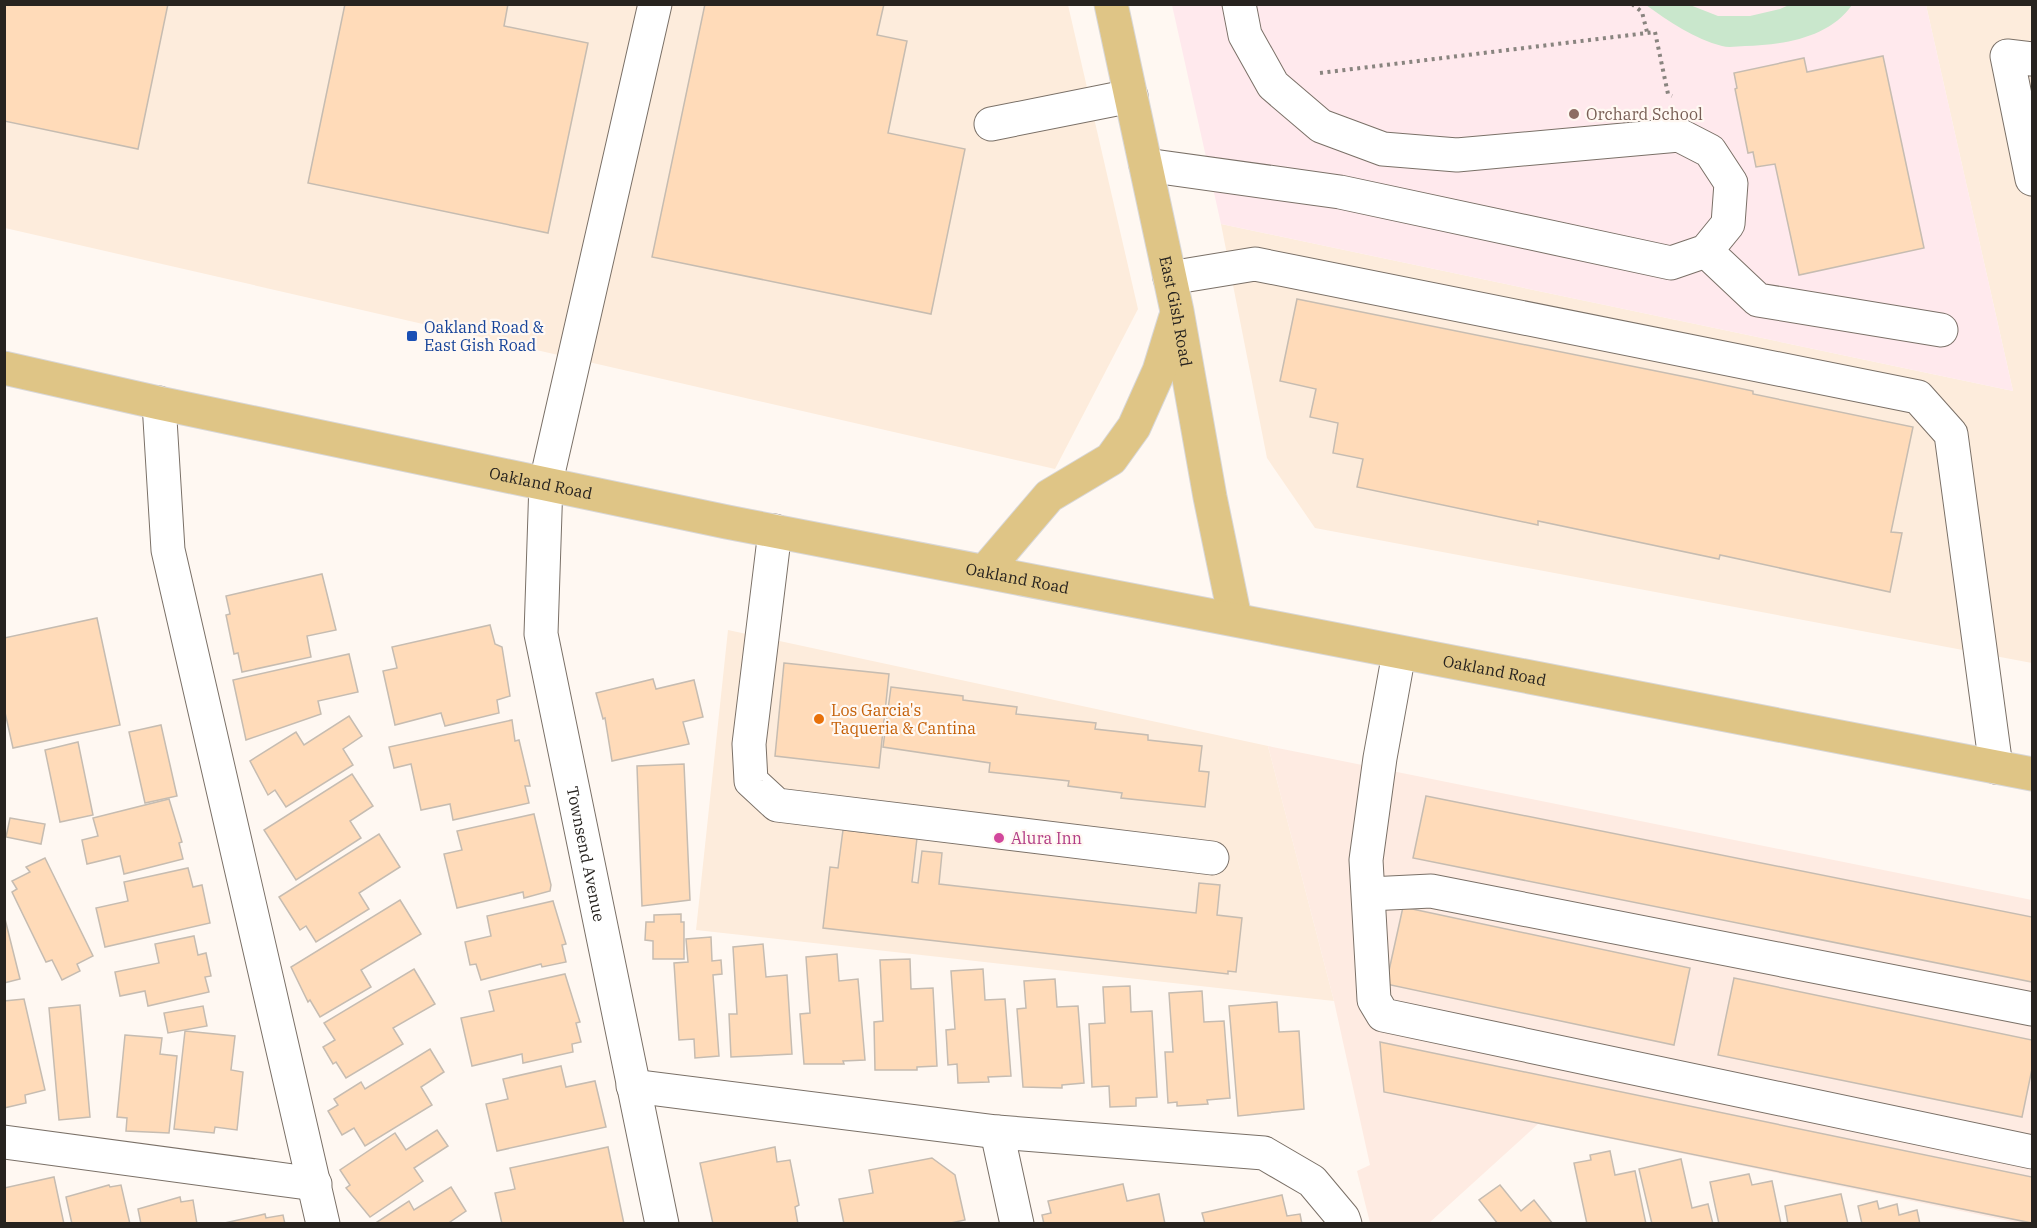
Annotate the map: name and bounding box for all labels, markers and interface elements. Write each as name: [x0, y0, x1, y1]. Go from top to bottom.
place label: Orchard School: [1586, 104, 1703, 124]
marker: Orchard School: [1567, 107, 1581, 121]
street label: East Gish Road: [1155, 254, 1197, 368]
place label: Oakland Road & East Gish Road: [424, 317, 544, 355]
marker: Oakland Road & East Gish Road: [405, 329, 419, 343]
street label: Oakland Road: [487, 462, 595, 504]
street label: Oakland Road: [964, 558, 1071, 598]
street label: Oakland Road: [1441, 650, 1548, 690]
place label: Los Garcia's Taqueria & Cantina: [831, 700, 976, 738]
marker: Los Garcia's Taqueria & Cantina: [812, 712, 826, 726]
street label: Townsend Avenue: [563, 785, 610, 924]
place label: Alura Inn: [1011, 828, 1082, 848]
marker: Alura Inn: [992, 831, 1006, 845]

